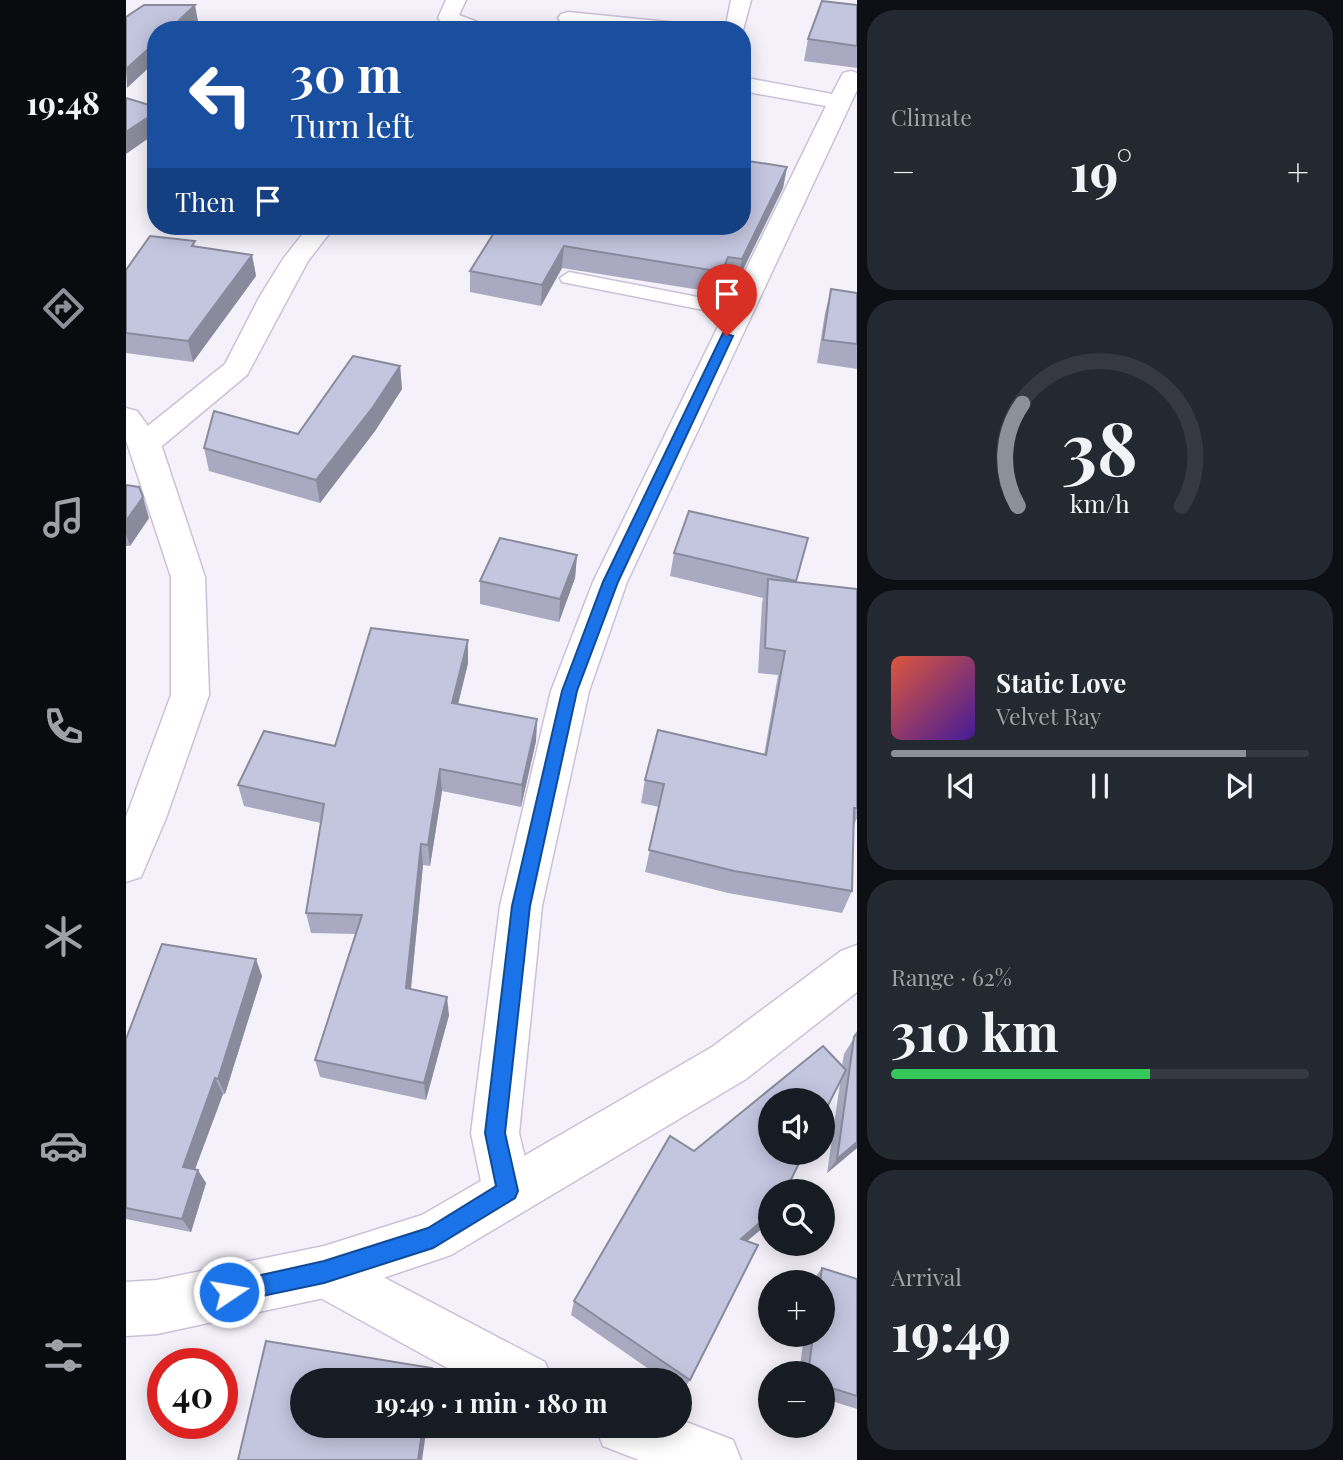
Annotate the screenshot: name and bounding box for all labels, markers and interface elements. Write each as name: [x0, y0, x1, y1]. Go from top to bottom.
text: 30 m: [290, 40, 401, 105]
icon: left: [175, 49, 266, 140]
text: 19:48: [26, 80, 100, 123]
text: Climate: [891, 101, 972, 132]
text: Turn left: [290, 103, 414, 146]
text: 19°: [1070, 136, 1133, 205]
text: −: [891, 145, 916, 196]
text: +: [1287, 145, 1309, 196]
icon: arrive: [249, 182, 287, 220]
text: Then: [175, 184, 235, 219]
pin: [697, 264, 757, 336]
icon: arrive: [708, 275, 746, 313]
icon: directions: [39, 284, 88, 333]
text: 38: [1062, 397, 1138, 494]
text: km/h: [1070, 486, 1130, 519]
icon: music: [39, 493, 88, 542]
text: Static Love: [996, 665, 1126, 700]
text: Velvet Ray: [996, 700, 1101, 731]
icon: phone: [39, 702, 88, 751]
icon: previous: [942, 767, 980, 805]
icon: pause: [1081, 767, 1119, 805]
icon: next: [1220, 767, 1258, 805]
icon: climate: [39, 912, 88, 961]
text: Range · 62%: [891, 961, 1012, 992]
text: 310 km: [891, 996, 1059, 1065]
map controls: [758, 1088, 835, 1438]
button: sound: [758, 1088, 835, 1165]
icon: car: [39, 1121, 88, 1170]
button: search: [758, 1179, 835, 1256]
position arrow: [192, 1255, 266, 1329]
text: Arrival: [891, 1261, 962, 1292]
button: +: [758, 1270, 835, 1347]
text: 19:49: [891, 1296, 1011, 1365]
icon: filters: [39, 1331, 88, 1380]
speed limit sign: 40: [147, 1348, 238, 1439]
button: −: [758, 1361, 835, 1438]
text: 19:49 · 1 min · 180 m: [374, 1385, 608, 1420]

